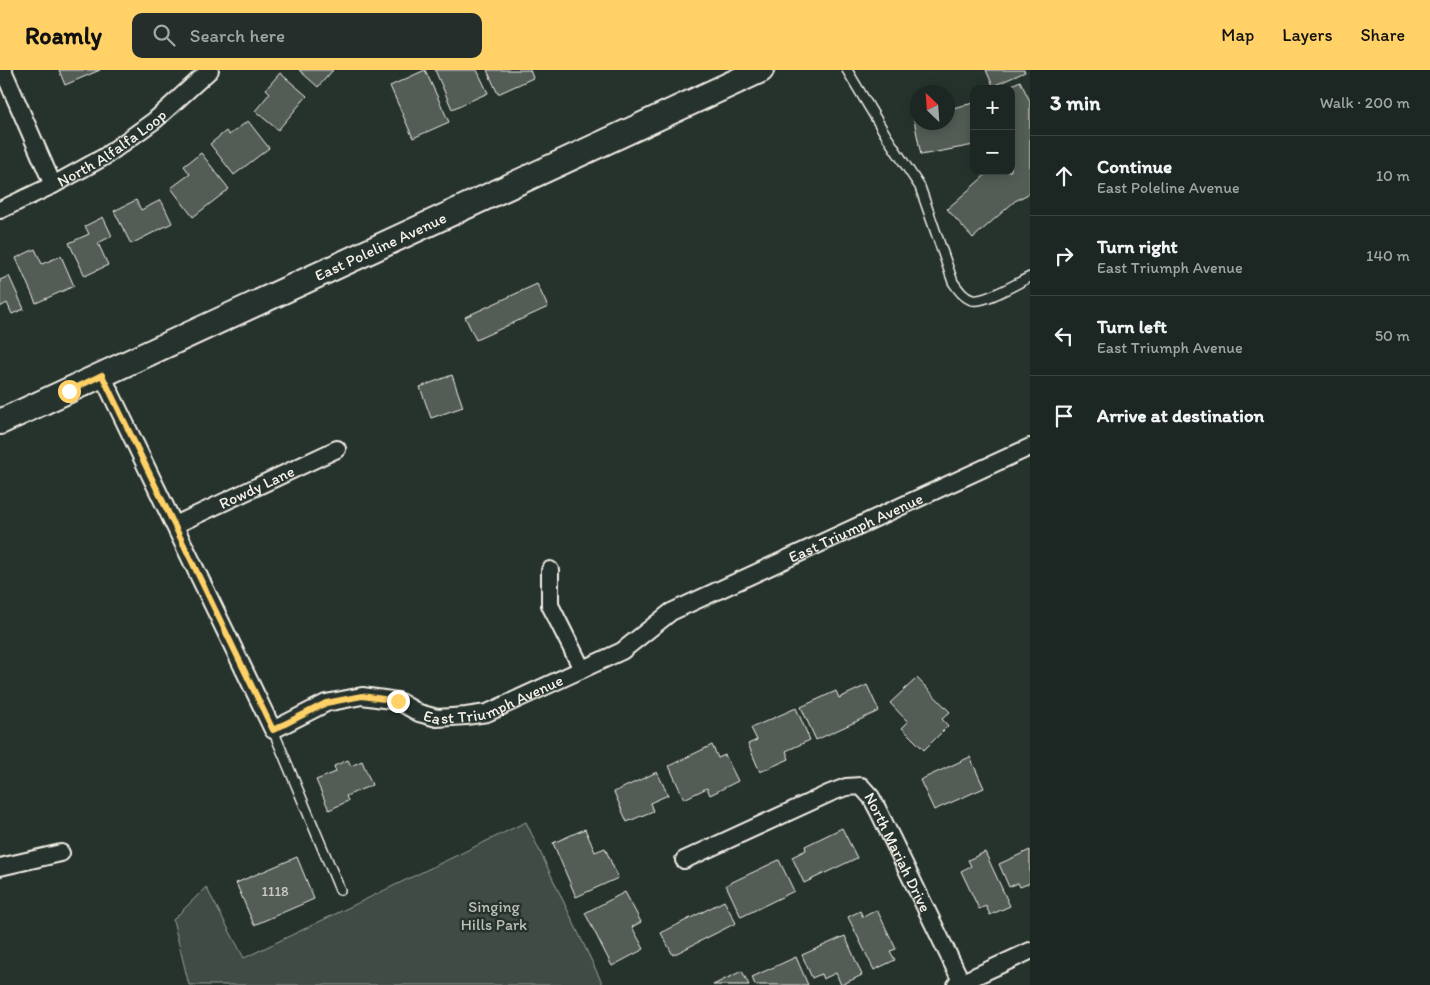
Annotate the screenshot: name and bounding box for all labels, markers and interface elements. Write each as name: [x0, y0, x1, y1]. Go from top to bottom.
search box: [132, 13, 482, 58]
text: Roamly: [25, 21, 102, 50]
icon: search: [150, 21, 178, 49]
text: Search here: [190, 24, 285, 47]
text: Map: [1221, 24, 1254, 46]
text: Layers: [1282, 24, 1332, 46]
text: Share: [1360, 24, 1405, 46]
north arrow: [910, 85, 955, 130]
map controls: [970, 85, 1015, 175]
button: +: [970, 85, 1015, 130]
text: 3 min: [1050, 90, 1100, 115]
text: Walk · 200 m: [1320, 93, 1410, 112]
street label: North Alfalfa Loop: [54, 105, 171, 191]
button: −: [970, 130, 1015, 175]
text: Continue: [1097, 155, 1172, 178]
icon: ahead: [1050, 162, 1078, 190]
text: 10 m: [1376, 166, 1410, 185]
text: East Poleline Avenue: [1097, 178, 1240, 197]
street label: East Poleline Avenue: [312, 208, 449, 285]
text: Turn right: [1097, 235, 1178, 258]
icon: right: [1050, 242, 1078, 270]
text: 140 m: [1366, 246, 1410, 265]
text: East Triumph Avenue: [1097, 258, 1243, 277]
text: Turn left: [1097, 315, 1167, 338]
icon: left: [1050, 322, 1078, 350]
text: 50 m: [1375, 326, 1410, 345]
text: East Triumph Avenue: [1097, 338, 1243, 357]
route start: [58, 380, 81, 403]
icon: arrive: [1050, 402, 1078, 430]
text: Arrive at destination: [1097, 404, 1264, 427]
street label: Rowdy Lane: [216, 461, 298, 513]
street label: East Triumph Avenue: [786, 488, 926, 567]
street label: East Triumph Avenue: [421, 670, 566, 729]
route end: [387, 690, 410, 713]
street label: North Mariah Drive: [860, 789, 935, 915]
house number: 1118: [261, 883, 289, 900]
park label: Singing Hills Park: [461, 897, 527, 934]

